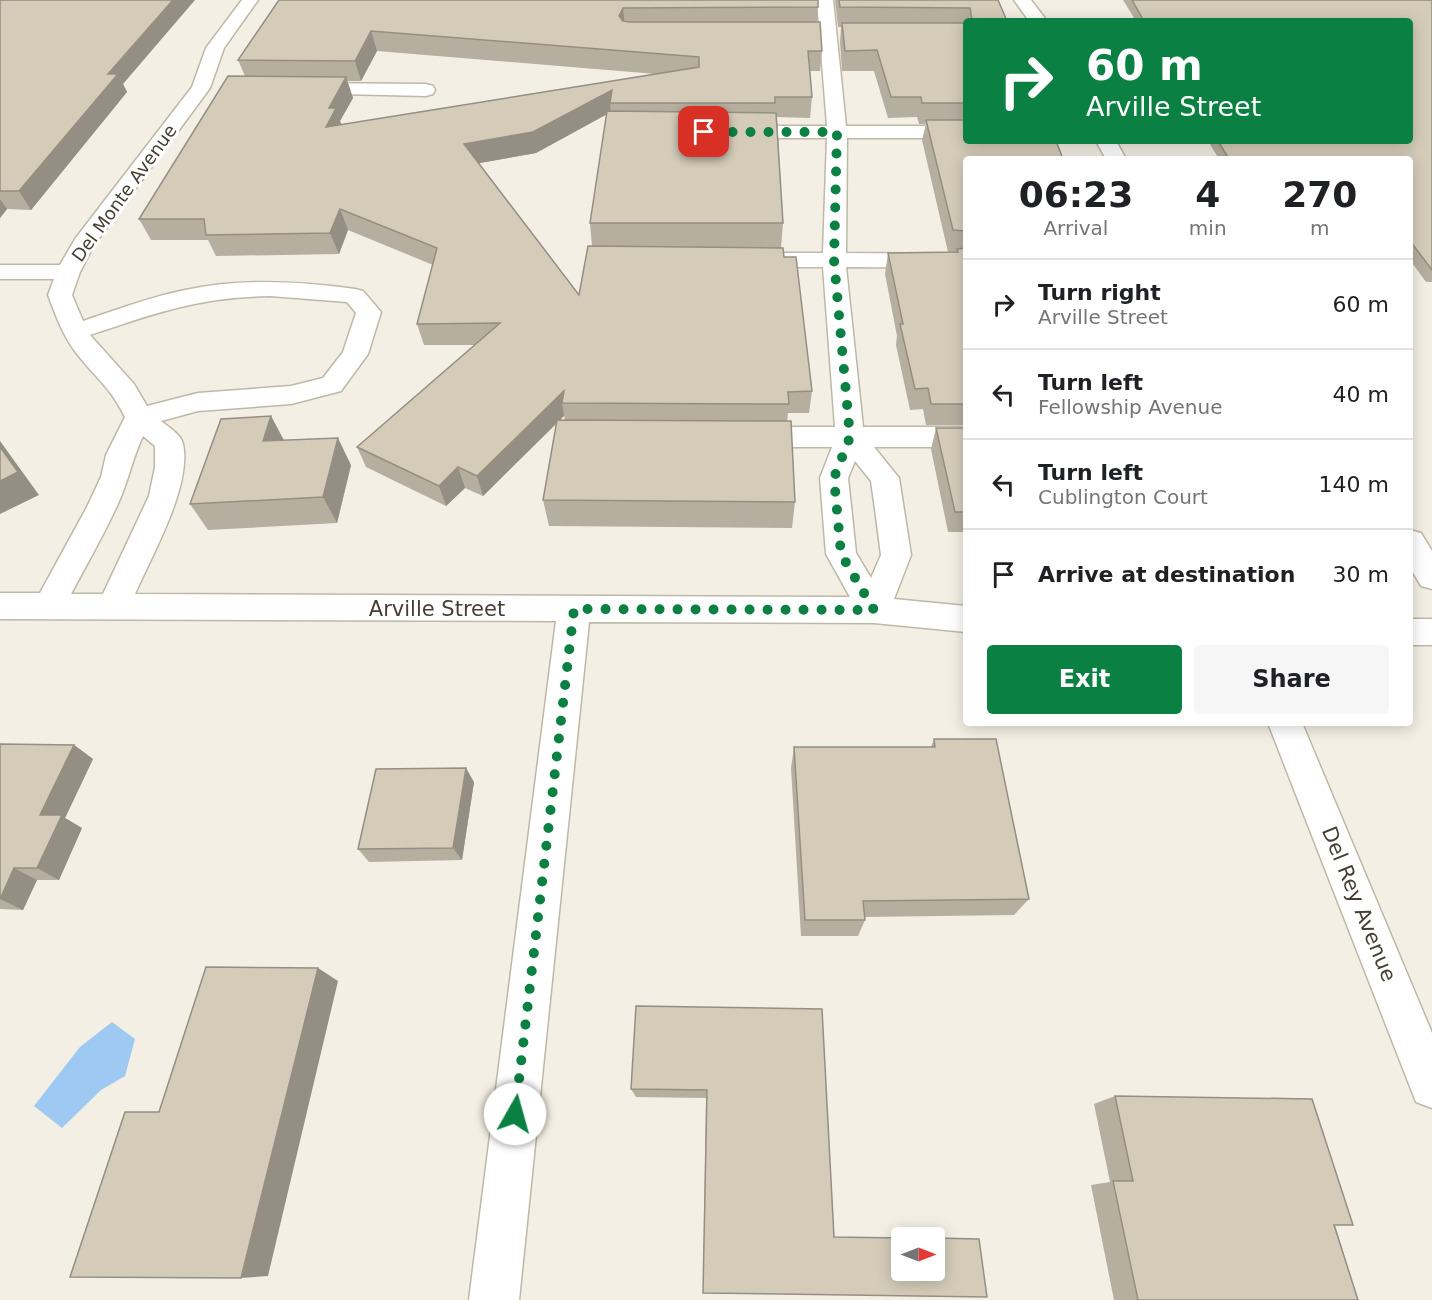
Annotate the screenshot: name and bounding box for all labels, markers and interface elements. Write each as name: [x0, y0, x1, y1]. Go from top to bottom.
text: 60 m: [1086, 41, 1203, 90]
icon: right: [987, 42, 1065, 120]
text: Arville Street: [1086, 91, 1261, 122]
pin: [678, 106, 729, 157]
icon: arrive: [687, 115, 720, 148]
street label: Del Monte Avenue: [67, 120, 181, 266]
text: 06:23: [1019, 174, 1133, 215]
text: 4: [1195, 174, 1220, 215]
text: 270: [1282, 174, 1357, 215]
text: Arrival: [1043, 216, 1108, 240]
text: min: [1189, 216, 1227, 240]
text: m: [1310, 216, 1330, 240]
text: Turn right: [1038, 280, 1161, 305]
icon: right: [987, 288, 1020, 321]
text: 60 m: [1333, 292, 1389, 317]
text: Arville Street: [1038, 305, 1168, 329]
text: Turn left: [1038, 370, 1143, 395]
icon: left: [987, 378, 1020, 411]
text: 40 m: [1333, 382, 1389, 407]
text: Fellowship Avenue: [1038, 395, 1222, 419]
text: Turn left: [1038, 460, 1143, 485]
icon: left: [987, 468, 1020, 501]
text: 140 m: [1319, 472, 1389, 497]
text: Cublington Court: [1038, 485, 1208, 509]
icon: arrive: [987, 558, 1020, 591]
text: Arrive at destination: [1038, 562, 1295, 587]
text: 30 m: [1333, 562, 1389, 587]
street label: Arville Street: [369, 597, 505, 621]
button: Exit: [987, 645, 1182, 714]
button: Share: [1194, 645, 1389, 714]
street label: Del Rey Avenue: [1317, 823, 1401, 985]
position arrow: [483, 1082, 547, 1146]
north arrow: [891, 1227, 945, 1281]
map controls: [891, 1227, 945, 1281]

